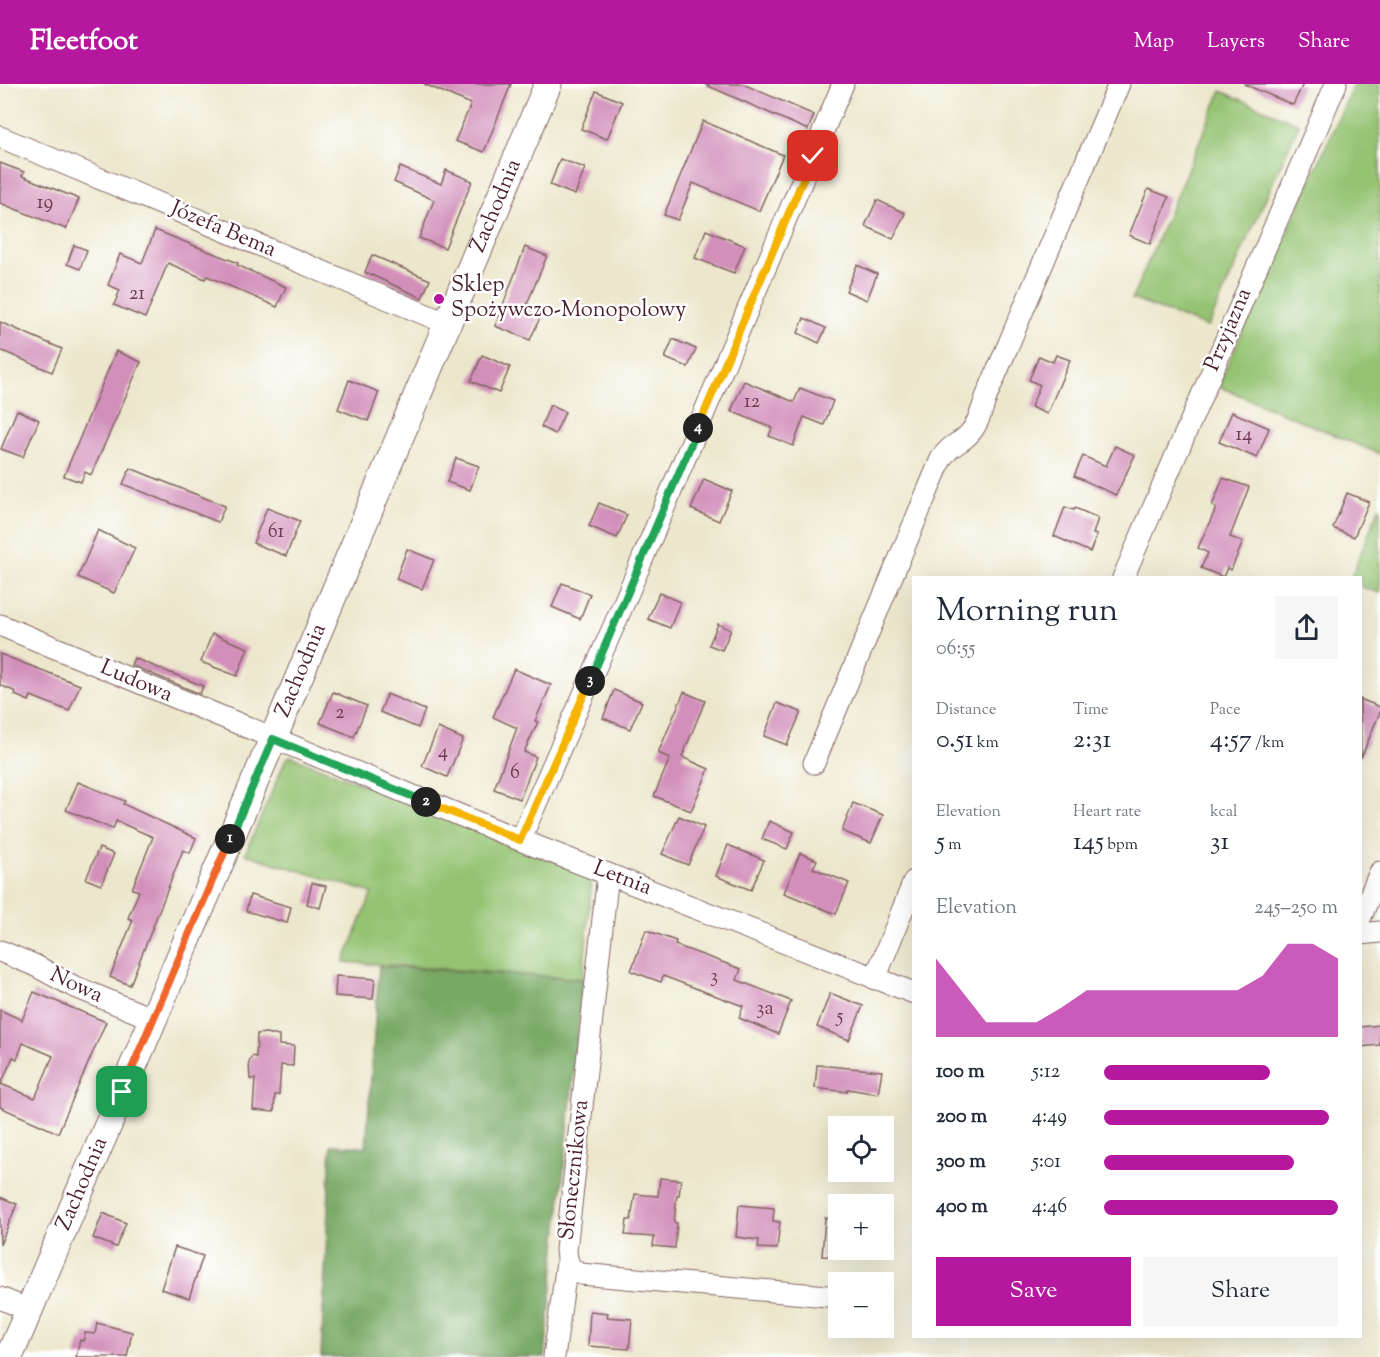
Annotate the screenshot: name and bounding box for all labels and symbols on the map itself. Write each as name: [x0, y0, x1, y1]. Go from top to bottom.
pin: [787, 130, 838, 181]
street label: Zachodnia: [463, 154, 531, 258]
house number: 19: [37, 189, 53, 218]
street label: Józefa Bema: [164, 193, 281, 267]
place label: Sklep Spożywczo-Monopolowy: [451, 270, 686, 327]
house number: 21: [129, 280, 145, 309]
street label: Przyjazna: [1197, 284, 1261, 376]
marker: Sklep Spożywczo-Monopolowy: [432, 292, 446, 306]
house number: 12: [744, 388, 760, 417]
pin: 4: [683, 413, 713, 443]
house number: 14: [1236, 421, 1252, 450]
house number: 61: [268, 518, 284, 547]
street label: Zachodnia: [268, 619, 335, 722]
street label: Ludowa: [95, 652, 177, 712]
pin: 3: [575, 666, 605, 696]
house number: 2: [335, 699, 345, 728]
house number: 4: [438, 738, 448, 767]
house number: 6: [510, 759, 520, 788]
pin: 2: [411, 787, 441, 817]
pin: 1: [215, 824, 245, 854]
street label: Letnia: [588, 853, 656, 905]
street label: Nowa: [44, 960, 108, 1012]
house number: 3: [710, 963, 718, 992]
house number: 3a: [756, 995, 774, 1024]
house number: 5: [836, 1003, 844, 1032]
pin: [96, 1066, 147, 1117]
street label: Słonecznikowa: [552, 1098, 598, 1242]
street label: Zachodnia: [49, 1132, 117, 1236]

